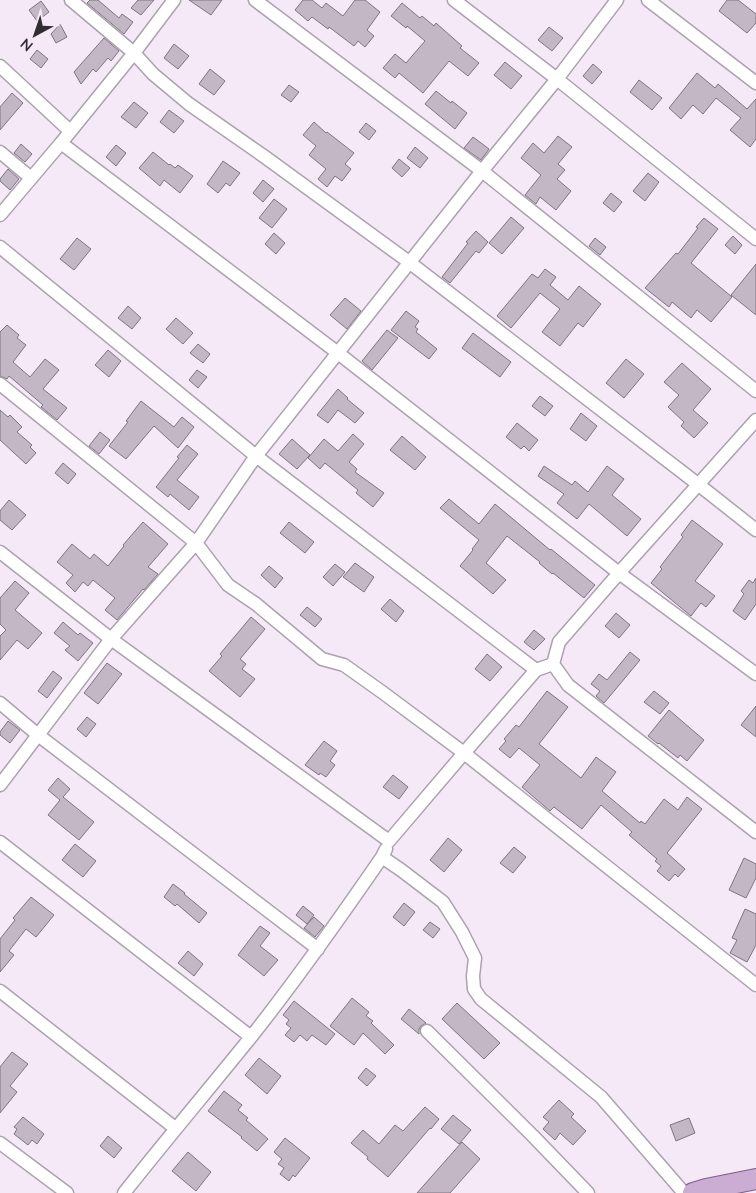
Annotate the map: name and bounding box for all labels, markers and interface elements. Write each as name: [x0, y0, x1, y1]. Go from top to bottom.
north arrow: [10, 10, 60, 60]
text: N: [17, 35, 36, 55]

